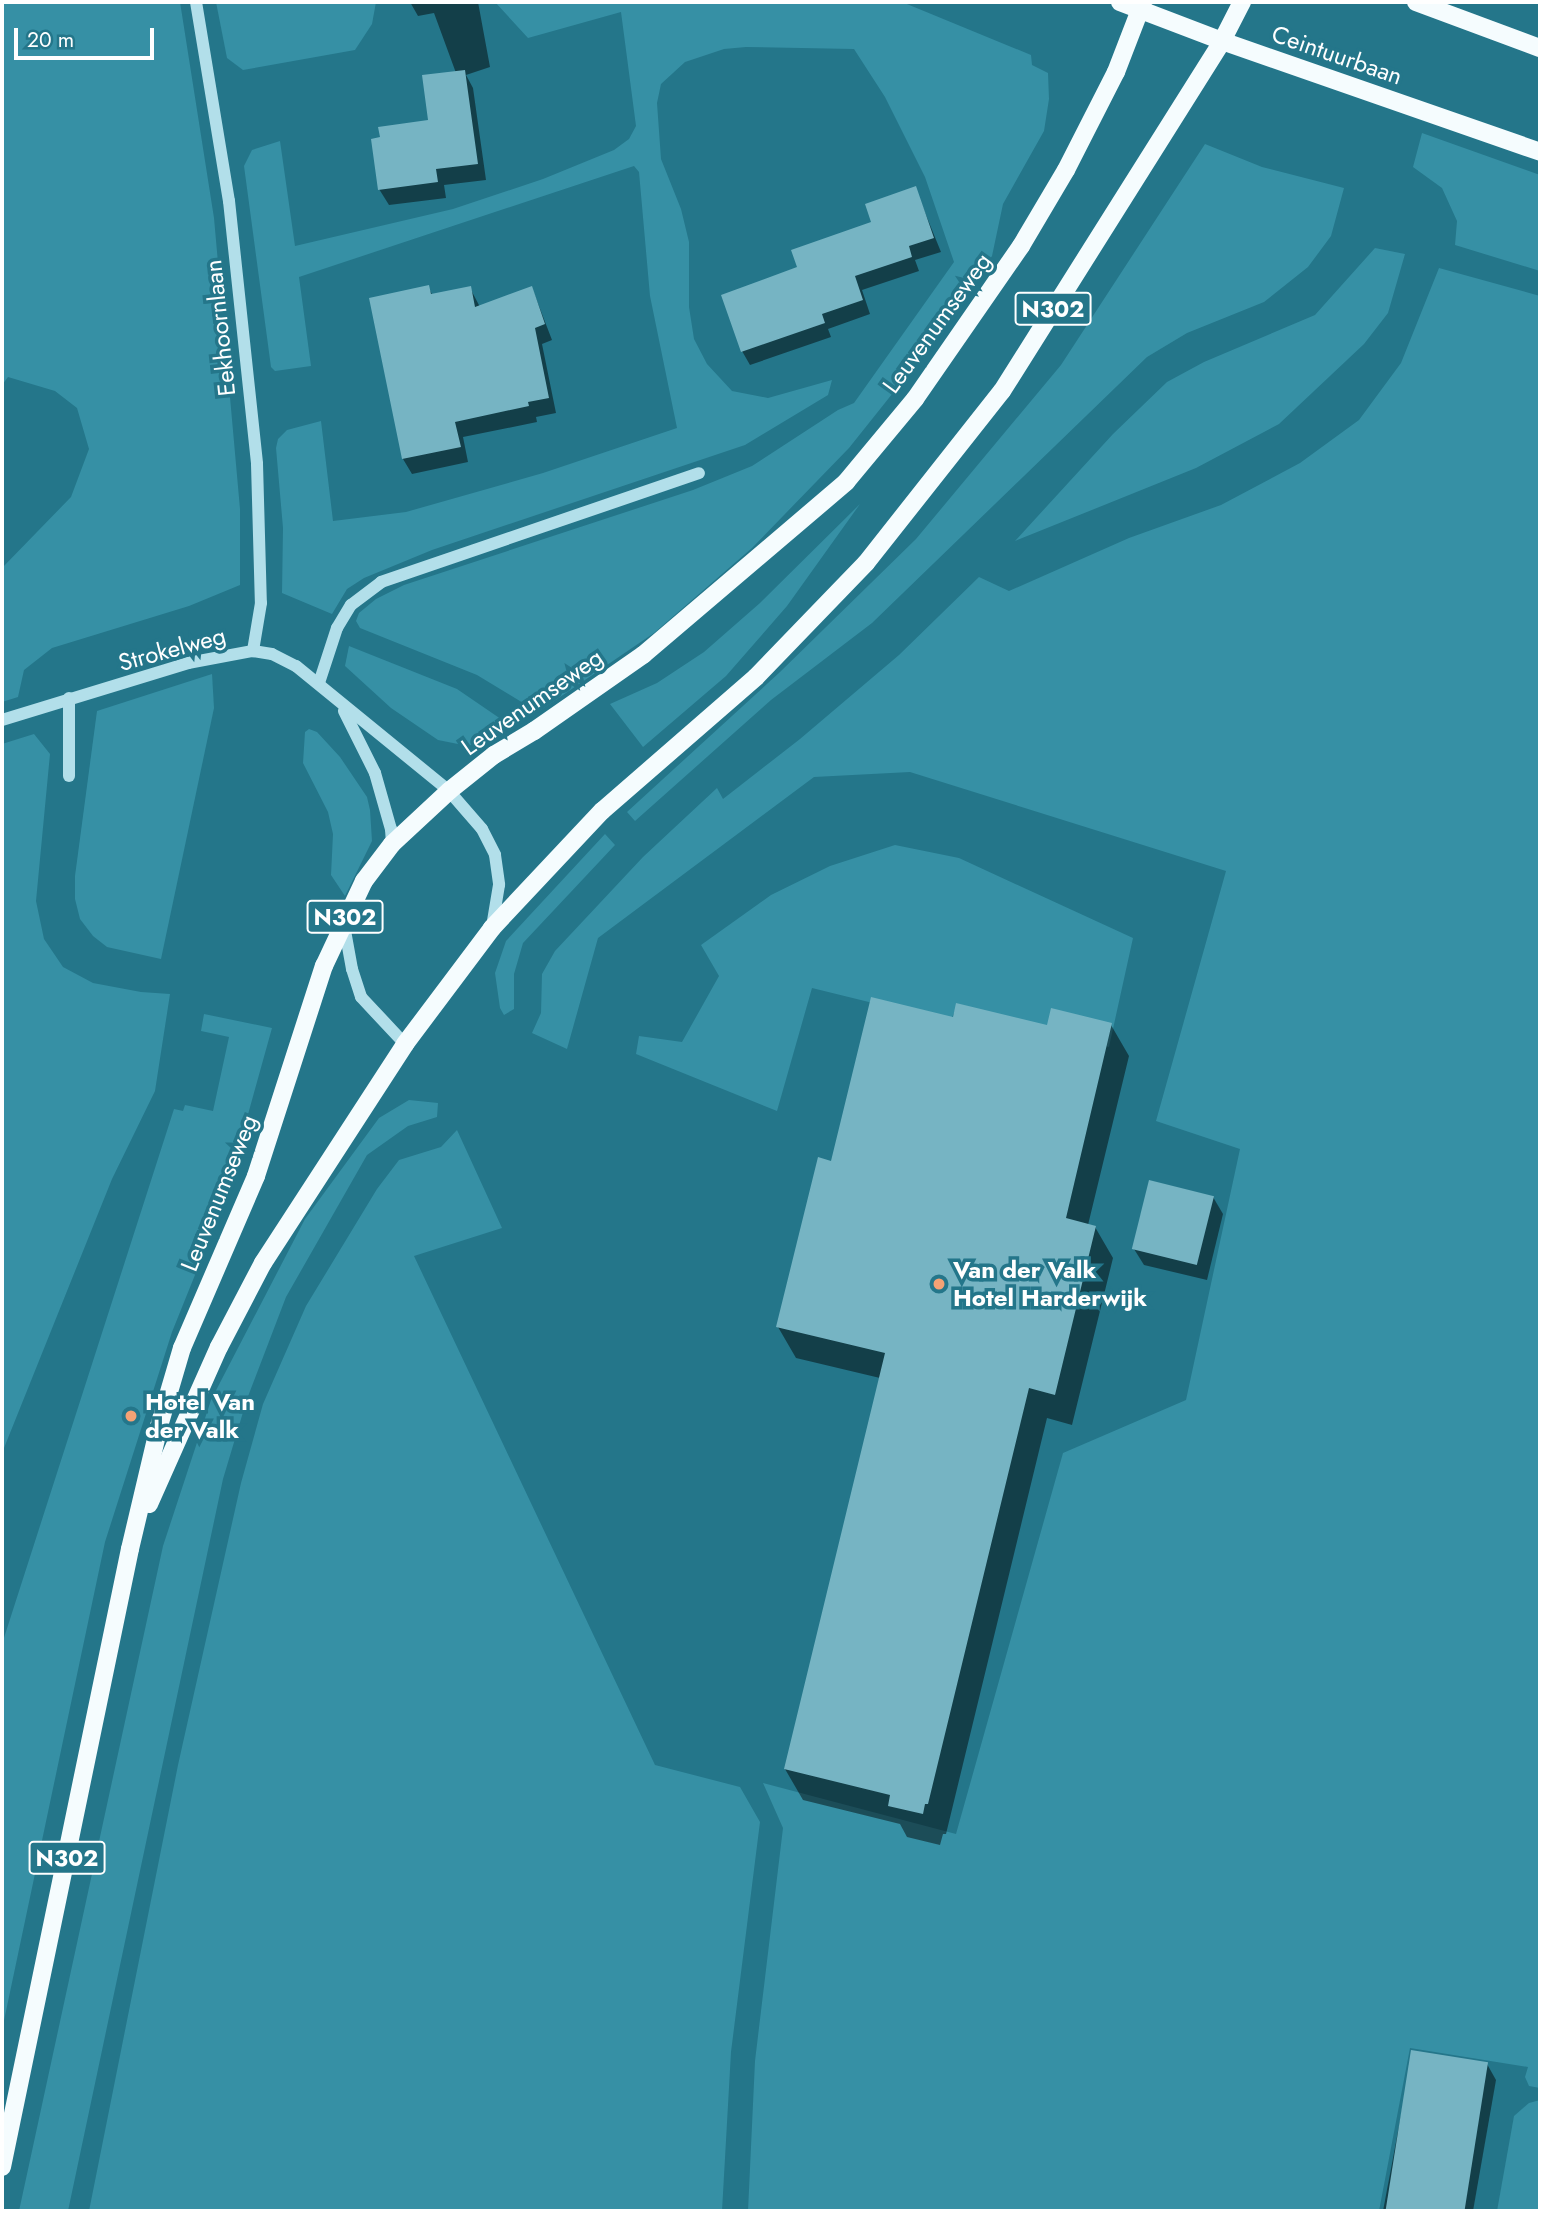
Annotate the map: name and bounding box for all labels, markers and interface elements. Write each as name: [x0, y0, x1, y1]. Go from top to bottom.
scale bar: [18, 14, 158, 58]
street label: Ceintuurbaan: [1268, 19, 1406, 91]
text: 20 m: [27, 25, 74, 55]
street label: Leuvenumseweg: [877, 247, 997, 399]
street label: Eekhoornlaan: [199, 258, 241, 398]
road number: N302: [1014, 290, 1092, 328]
street label: Strokelweg: [115, 621, 229, 677]
street label: Leuvenumseweg: [456, 643, 608, 761]
road number: N302: [306, 898, 384, 936]
street label: Leuvenumseweg: [175, 1111, 263, 1275]
place label: Van der Valk Hotel Harderwijk: [953, 1256, 1147, 1312]
marker: Van der Valk Hotel Harderwijk: [931, 1276, 947, 1292]
place label: Hotel Van der Valk: [145, 1388, 255, 1444]
marker: Hotel Van der Valk: [123, 1408, 139, 1424]
road number: N302: [28, 1839, 106, 1878]

